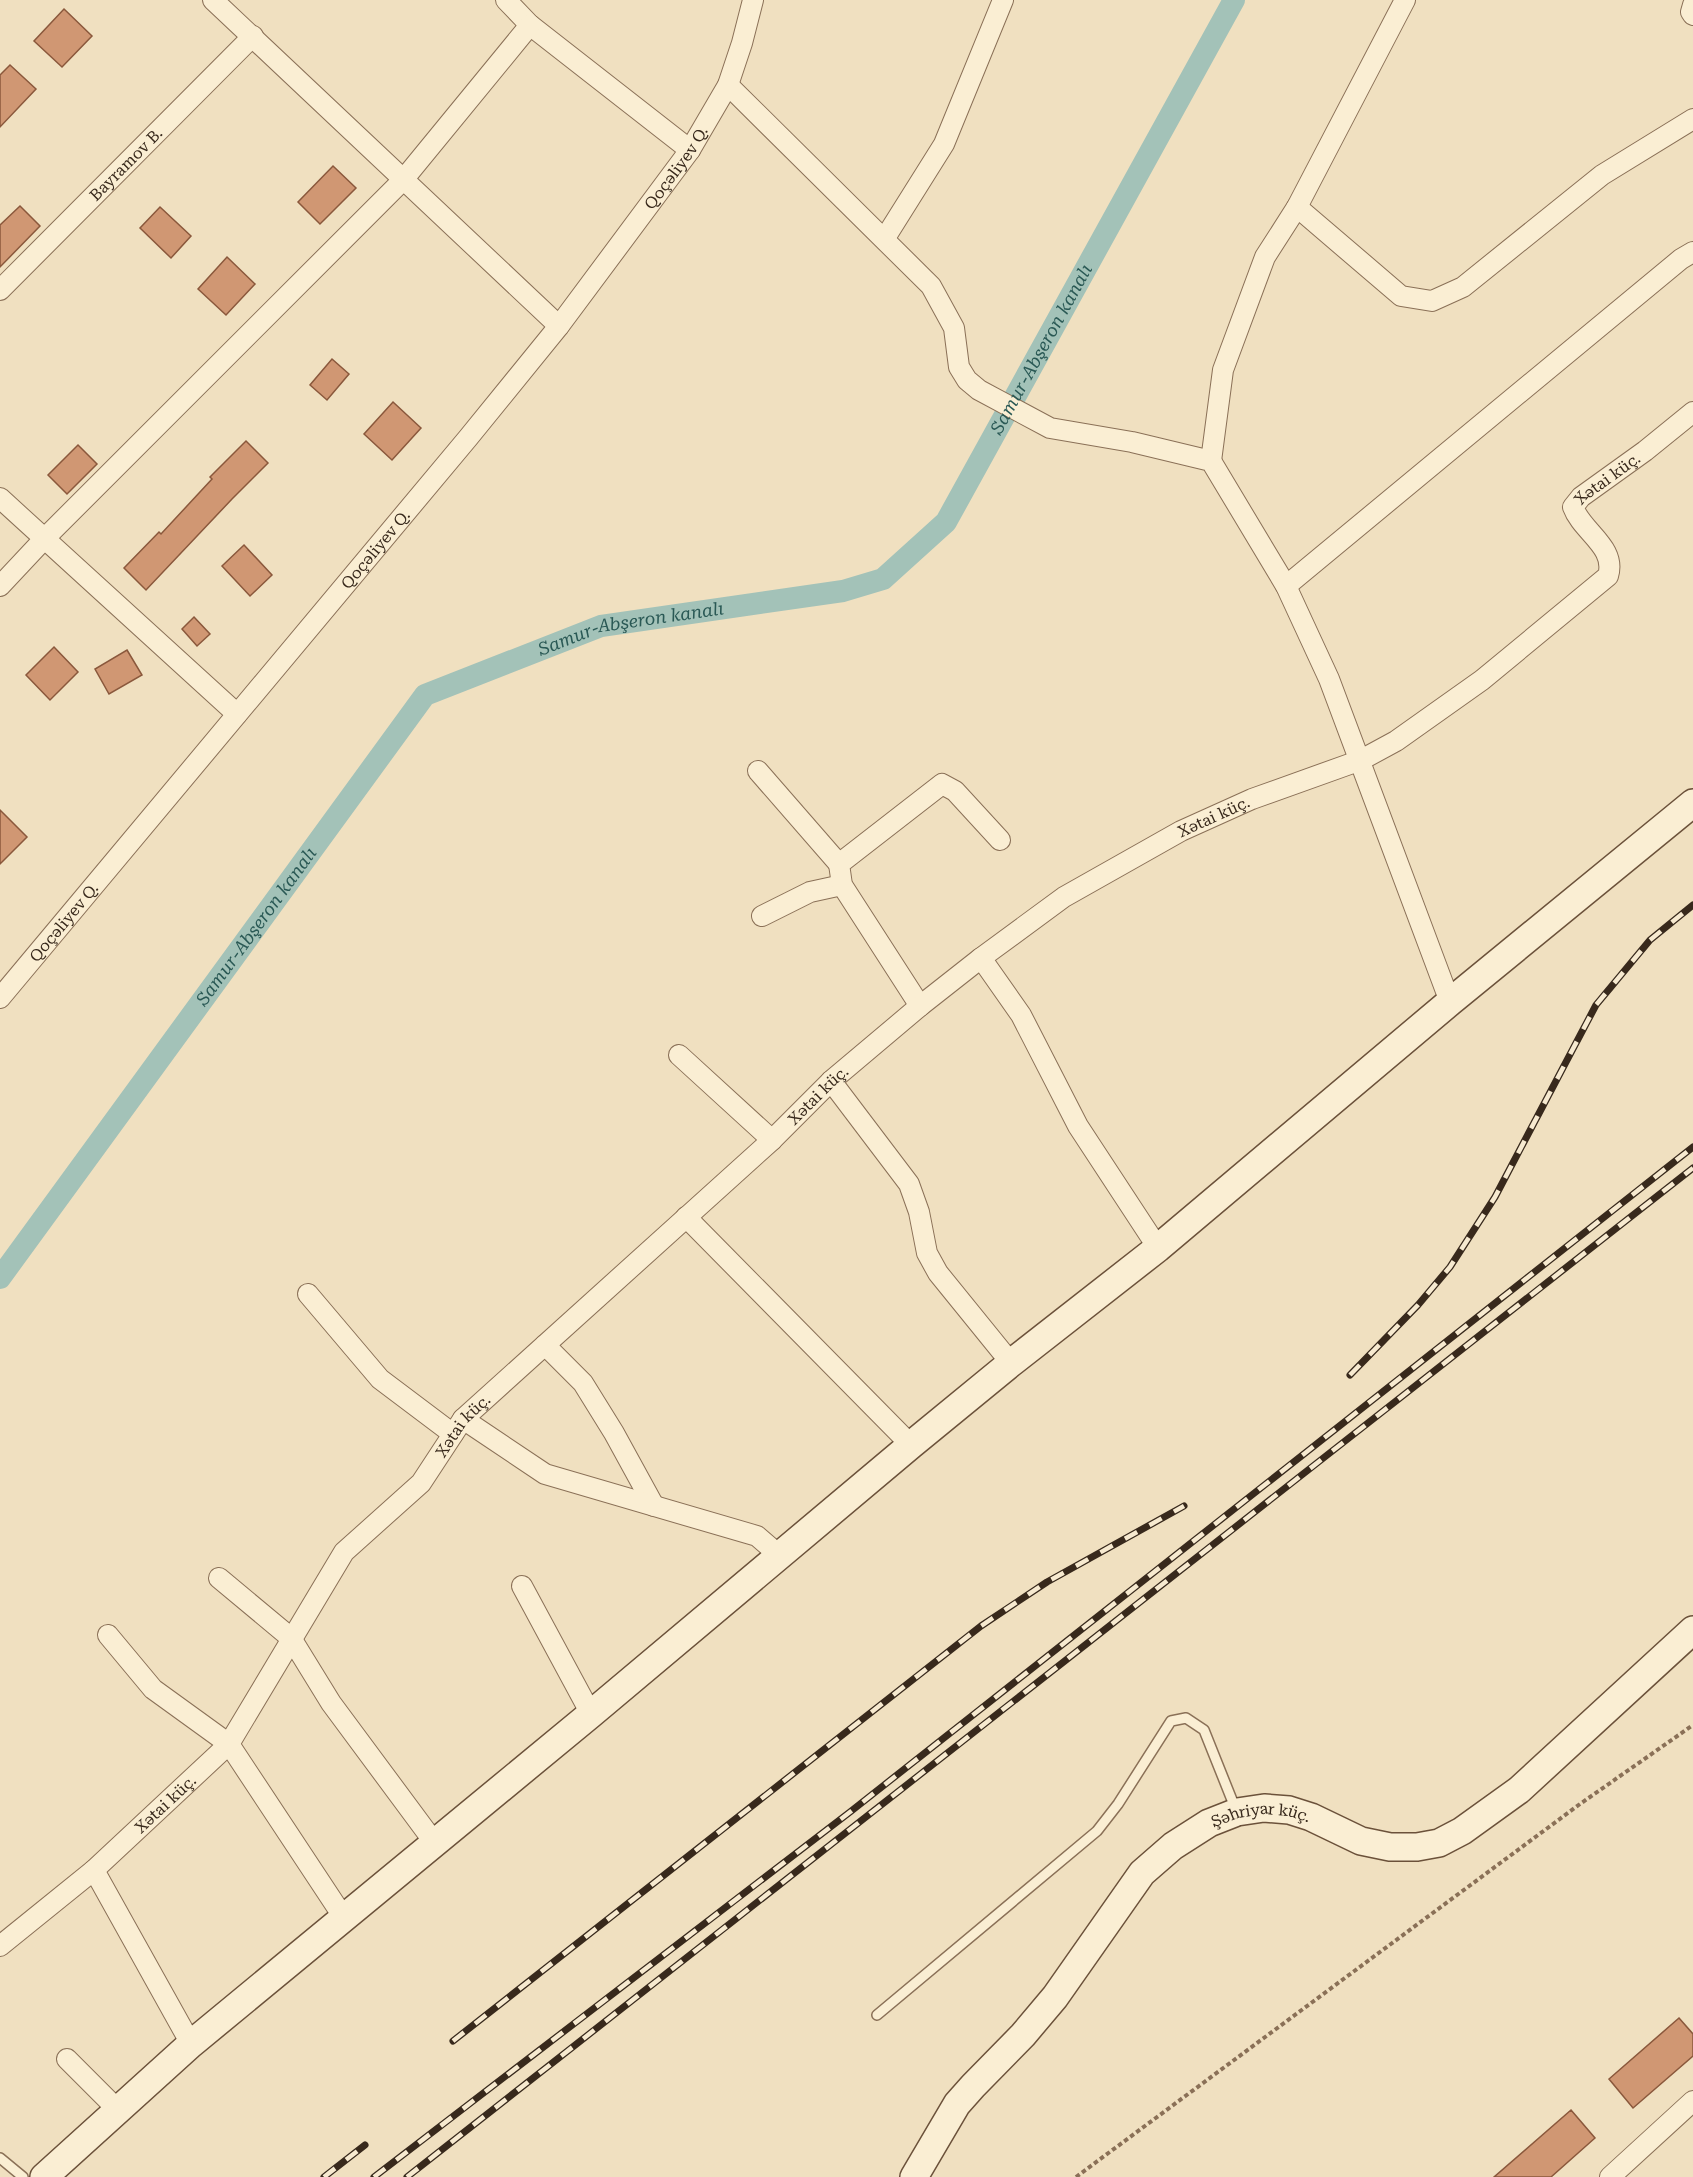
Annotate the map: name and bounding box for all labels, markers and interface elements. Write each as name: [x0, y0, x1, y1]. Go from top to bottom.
street label: Qoçəliyev Q.: [640, 123, 712, 213]
street label: Bayramov B.: [86, 124, 166, 205]
water label: Samur-Abşeron kanalı: [985, 260, 1096, 439]
street label: Xətai küç.: [1570, 449, 1644, 508]
street label: Qoçəliyev Q.: [337, 506, 414, 593]
water label: Samur-Abşeron kanalı: [534, 597, 725, 660]
street label: Xətai küç.: [1175, 792, 1253, 841]
water label: Samur-Abşeron kanalı: [191, 843, 321, 1010]
street label: Qoçəliyev Q.: [25, 879, 102, 966]
street label: Xətai küç.: [784, 1062, 852, 1129]
street label: Xətai küç.: [431, 1390, 494, 1461]
street label: Xətai küç.: [131, 1771, 200, 1837]
street label: Şəhriyar küç.: [1208, 1798, 1313, 1831]

